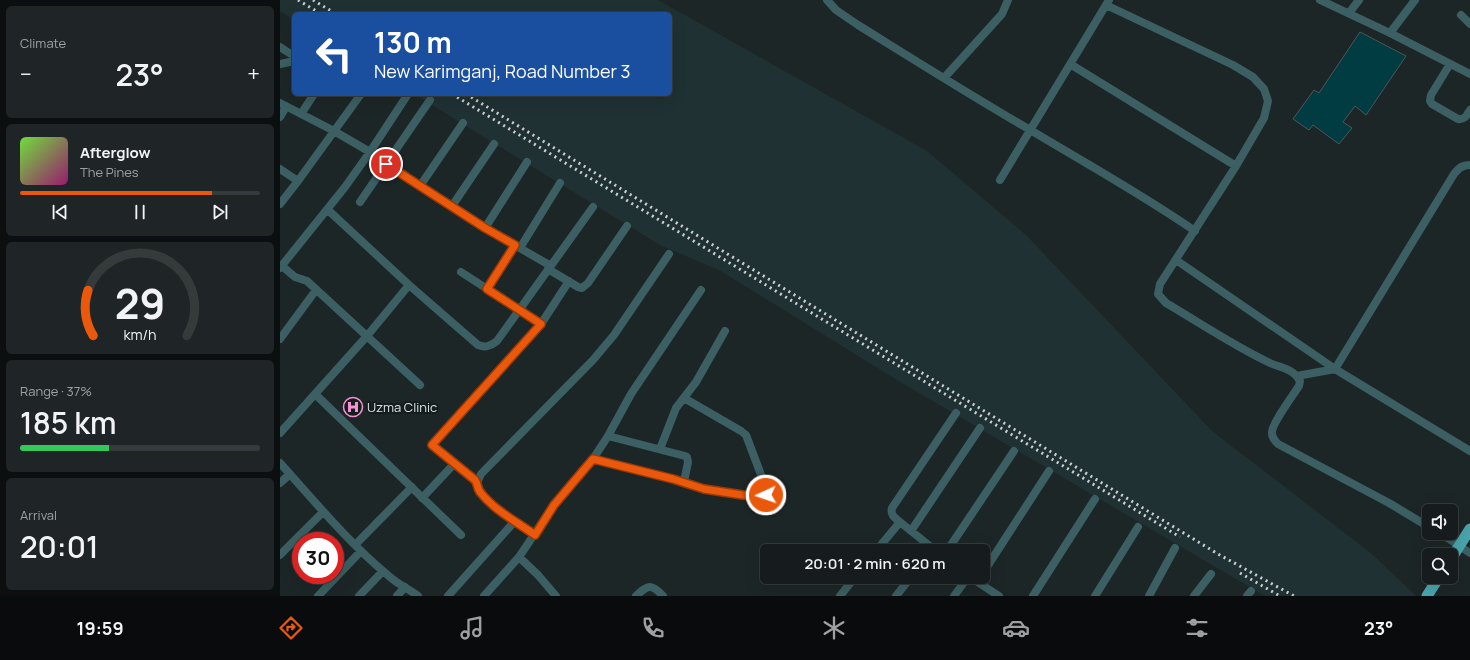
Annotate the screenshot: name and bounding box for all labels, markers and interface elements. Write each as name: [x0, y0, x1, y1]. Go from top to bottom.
text: 130 m: [374, 23, 452, 61]
icon: left: [308, 28, 360, 80]
text: Climate: [20, 34, 66, 52]
text: 23°: [115, 54, 164, 95]
text: −: [20, 59, 32, 89]
text: +: [247, 59, 260, 89]
text: New Karimganj, Road Number 3: [374, 59, 631, 83]
text: Afterglow: [80, 142, 151, 163]
pin: [369, 147, 403, 181]
icon: arrive: [375, 153, 397, 175]
text: The Pines: [80, 163, 139, 181]
icon: previous: [49, 201, 71, 223]
icon: pause: [129, 201, 151, 223]
icon: next: [209, 201, 231, 223]
text: 29: [115, 275, 165, 331]
text: km/h: [123, 325, 157, 344]
text: Range · 37%: [20, 382, 92, 400]
hospital icon: Uzma Clinic: [342, 396, 364, 418]
place label: Uzma Clinic: [367, 398, 437, 416]
text: 185 km: [20, 402, 116, 443]
position arrow: [745, 474, 787, 516]
map controls: [1422, 504, 1458, 584]
button: sound: [1422, 504, 1458, 540]
text: Arrival: [20, 506, 57, 524]
text: 20:01: [20, 526, 99, 567]
speed limit sign: 30: [292, 532, 344, 584]
button: search: [1422, 548, 1458, 584]
text: 20:01 · 2 min · 620 m: [804, 553, 946, 574]
icon: directions: [277, 614, 305, 642]
icon: music: [458, 614, 486, 642]
icon: phone: [639, 614, 667, 642]
icon: climate: [820, 614, 848, 642]
icon: car: [1002, 614, 1030, 642]
icon: filters: [1183, 614, 1211, 642]
text: 19:59: [77, 616, 124, 640]
text: 23°: [1364, 616, 1393, 640]

